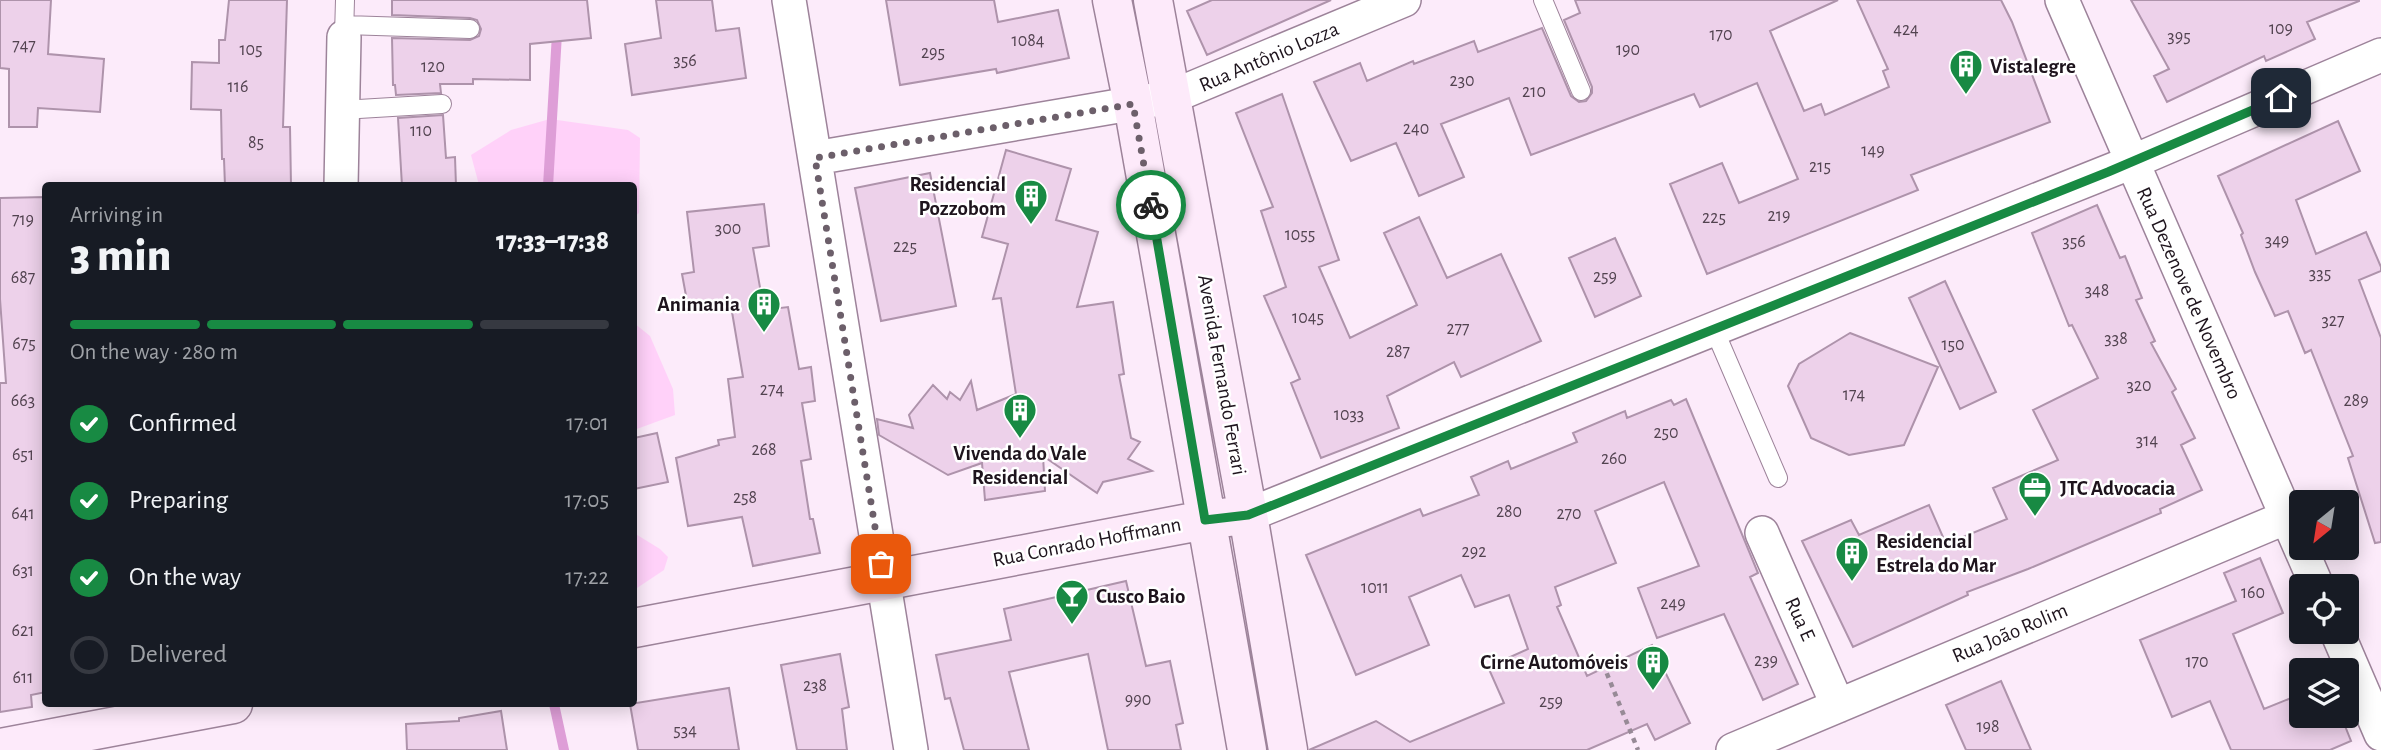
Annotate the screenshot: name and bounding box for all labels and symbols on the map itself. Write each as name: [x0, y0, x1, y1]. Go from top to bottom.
street label: Rua Antônio Lozza: [1196, 18, 1342, 96]
house number: 109: [2269, 20, 2293, 38]
house number: 424: [1893, 21, 1919, 39]
house number: 170: [1709, 26, 1733, 44]
house number: 395: [2167, 28, 2191, 46]
house number: 1084: [1012, 32, 1045, 50]
house number: 747: [12, 37, 36, 55]
house number: 105: [239, 41, 263, 59]
house number: 190: [1616, 41, 1640, 59]
house number: 295: [921, 44, 945, 62]
building icon: Vistalegre: [1947, 47, 1985, 96]
house number: 356: [673, 52, 697, 70]
place label: Vistalegre: [1990, 56, 2076, 77]
house number: 120: [421, 58, 445, 76]
pin: [2251, 68, 2311, 128]
house number: 230: [1449, 72, 1475, 90]
house number: 116: [228, 78, 248, 96]
house number: 210: [1522, 83, 1546, 101]
house number: 240: [1403, 120, 1429, 138]
house number: 110: [410, 122, 432, 140]
house number: 85: [248, 134, 264, 152]
house number: 149: [1861, 142, 1885, 160]
house number: 215: [1809, 158, 1831, 176]
courier: [1116, 170, 1186, 240]
place label: Residencial Pozzobom: [910, 174, 1006, 219]
building icon: Residencial Pozzobom: [1012, 177, 1050, 226]
street label: Rua Dezenove de Novembro: [2133, 184, 2245, 402]
house number: 219: [1768, 207, 1790, 225]
house number: 225: [1702, 209, 1726, 227]
house number: 719: [12, 211, 34, 229]
house number: 300: [715, 220, 741, 238]
house number: 1055: [1285, 226, 1315, 244]
house number: 349: [2265, 232, 2289, 250]
house number: 356: [2062, 233, 2086, 251]
house number: 225: [893, 238, 917, 256]
house number: 335: [2309, 265, 2331, 283]
house number: 259: [1593, 268, 1617, 286]
house number: 687: [11, 269, 35, 287]
street label: Avenida Fernando Ferrari: [1194, 273, 1250, 477]
house number: 348: [2085, 282, 2109, 300]
building icon: Animania: [745, 285, 783, 334]
place label: Animania: [657, 294, 740, 315]
house number: 1045: [1292, 309, 1324, 327]
house number: 327: [2321, 312, 2345, 330]
house number: 277: [1446, 320, 1470, 338]
house number: 338: [2104, 330, 2128, 348]
house number: 675: [12, 335, 36, 353]
house number: 150: [1941, 336, 1965, 354]
house number: 287: [1386, 343, 1410, 361]
house number: 320: [2126, 377, 2152, 395]
house number: 274: [760, 381, 785, 399]
house number: 174: [1843, 386, 1866, 404]
building icon: Vivenda do Vale Residencial: [1001, 391, 1039, 440]
house number: 663: [11, 392, 35, 410]
house number: 289: [2343, 392, 2369, 410]
house number: 1033: [1334, 406, 1364, 424]
house number: 250: [1653, 424, 1679, 442]
house number: 314: [2136, 432, 2158, 450]
house number: 268: [751, 441, 777, 459]
place label: Vivenda do Vale Residencial: [953, 443, 1087, 488]
house number: 651: [12, 446, 34, 464]
house number: 260: [1601, 450, 1627, 468]
office icon: JTC Advocacia: [2016, 469, 2054, 518]
place label: JTC Advocacia: [2060, 478, 2175, 499]
house number: 258: [733, 489, 757, 507]
north arrow: [2289, 490, 2359, 560]
house number: 280: [1496, 503, 1522, 521]
house number: 641: [11, 505, 35, 523]
house number: 270: [1556, 505, 1582, 523]
street label: Rua Conrado Hoffmann: [991, 513, 1183, 571]
place label: Residencial Estrela do Mar: [1876, 531, 1997, 576]
pin: [851, 534, 911, 594]
building icon: Residencial Estrela do Mar: [1833, 534, 1871, 583]
house number: 292: [1462, 543, 1486, 561]
house number: 631: [12, 562, 34, 580]
bar icon: Cusco Baio: [1053, 577, 1091, 626]
house number: 1011: [1361, 579, 1389, 597]
house number: 160: [2241, 584, 2265, 602]
place label: Cusco Baio: [1096, 586, 1185, 607]
street label: Rua E: [1781, 594, 1819, 644]
house number: 249: [1660, 595, 1686, 613]
street label: Rua João Rolim: [1949, 599, 2071, 667]
house number: 621: [12, 622, 34, 640]
building icon: Cirne Automóveis: [1634, 643, 1672, 692]
place label: Cirne Automóveis: [1480, 652, 1628, 673]
house number: 239: [1754, 652, 1778, 670]
house number: 170: [2185, 653, 2209, 671]
house number: 611: [13, 669, 33, 687]
house number: 238: [803, 677, 827, 695]
house number: 990: [1125, 691, 1151, 709]
house number: 259: [1539, 693, 1563, 711]
house number: 198: [1976, 718, 2000, 736]
house number: 534: [673, 722, 697, 740]

